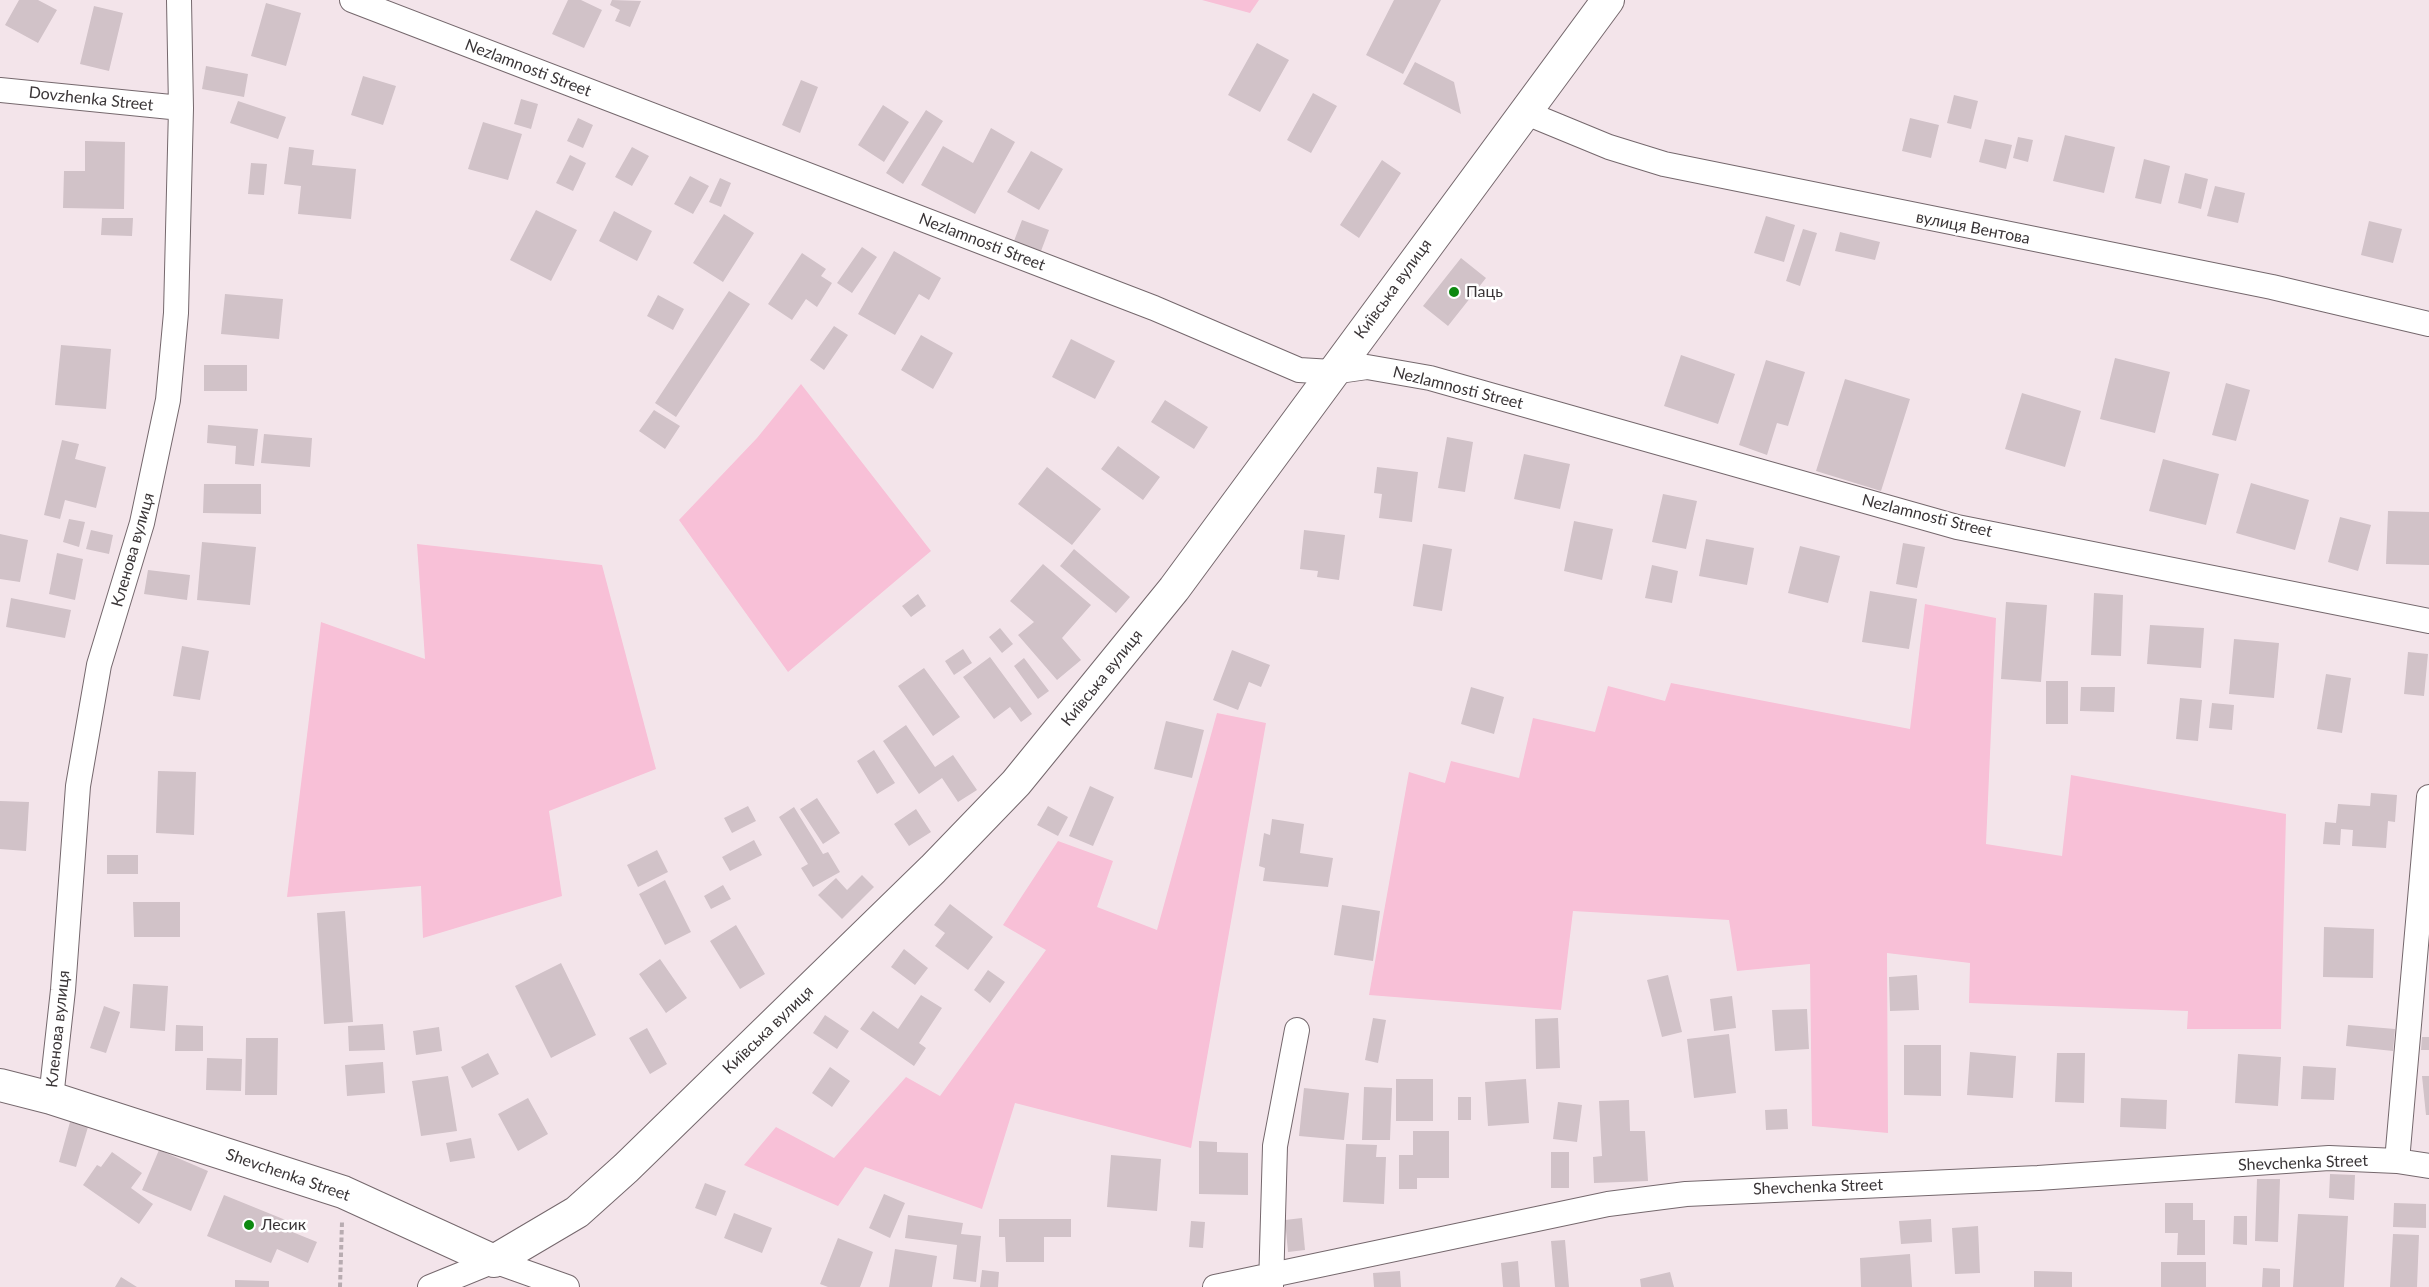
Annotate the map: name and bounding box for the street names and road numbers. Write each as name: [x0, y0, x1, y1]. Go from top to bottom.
street label: Nezlamnosti Street: [462, 35, 594, 101]
street label: Dovzhenka Street: [28, 83, 154, 115]
street label: вулиця Вентова: [1914, 208, 2032, 248]
street label: Nezlamnosti Street: [916, 209, 1048, 275]
street label: Київська вулиця: [1350, 235, 1436, 343]
street label: Nezlamnosti Street: [1391, 363, 1525, 413]
street label: Кленова вулиця: [108, 491, 158, 609]
street label: Nezlamnosti Street: [1860, 491, 1994, 541]
street label: Київська вулиця: [1057, 626, 1147, 730]
street label: Кленова вулиця: [42, 969, 74, 1089]
street label: Київська вулиця: [719, 982, 817, 1078]
street label: Shevchenka Street: [223, 1145, 353, 1205]
street label: Shevchenka Street: [2238, 1151, 2368, 1175]
street label: Shevchenka Street: [1753, 1175, 1883, 1199]

